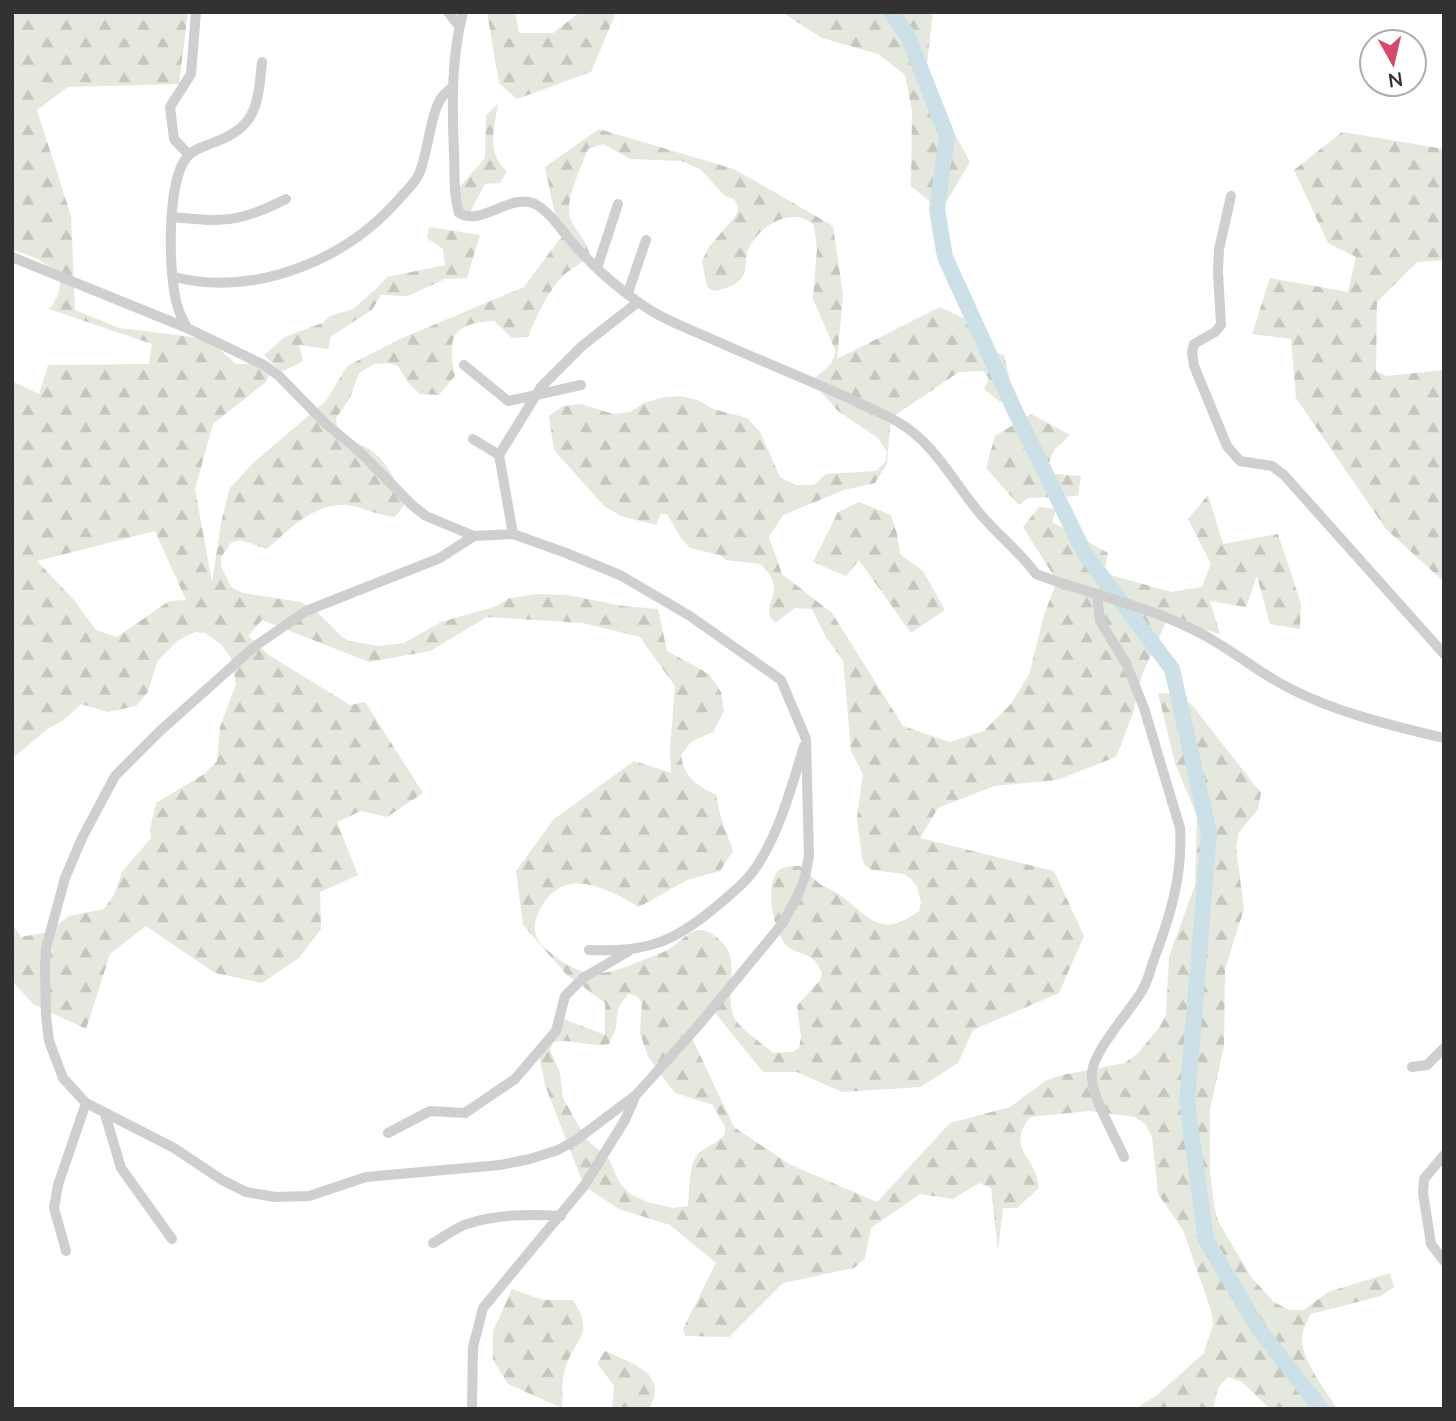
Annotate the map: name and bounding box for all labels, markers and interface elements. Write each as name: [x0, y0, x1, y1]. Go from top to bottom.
north arrow: [1358, 28, 1428, 98]
text: N: [1387, 68, 1404, 93]

